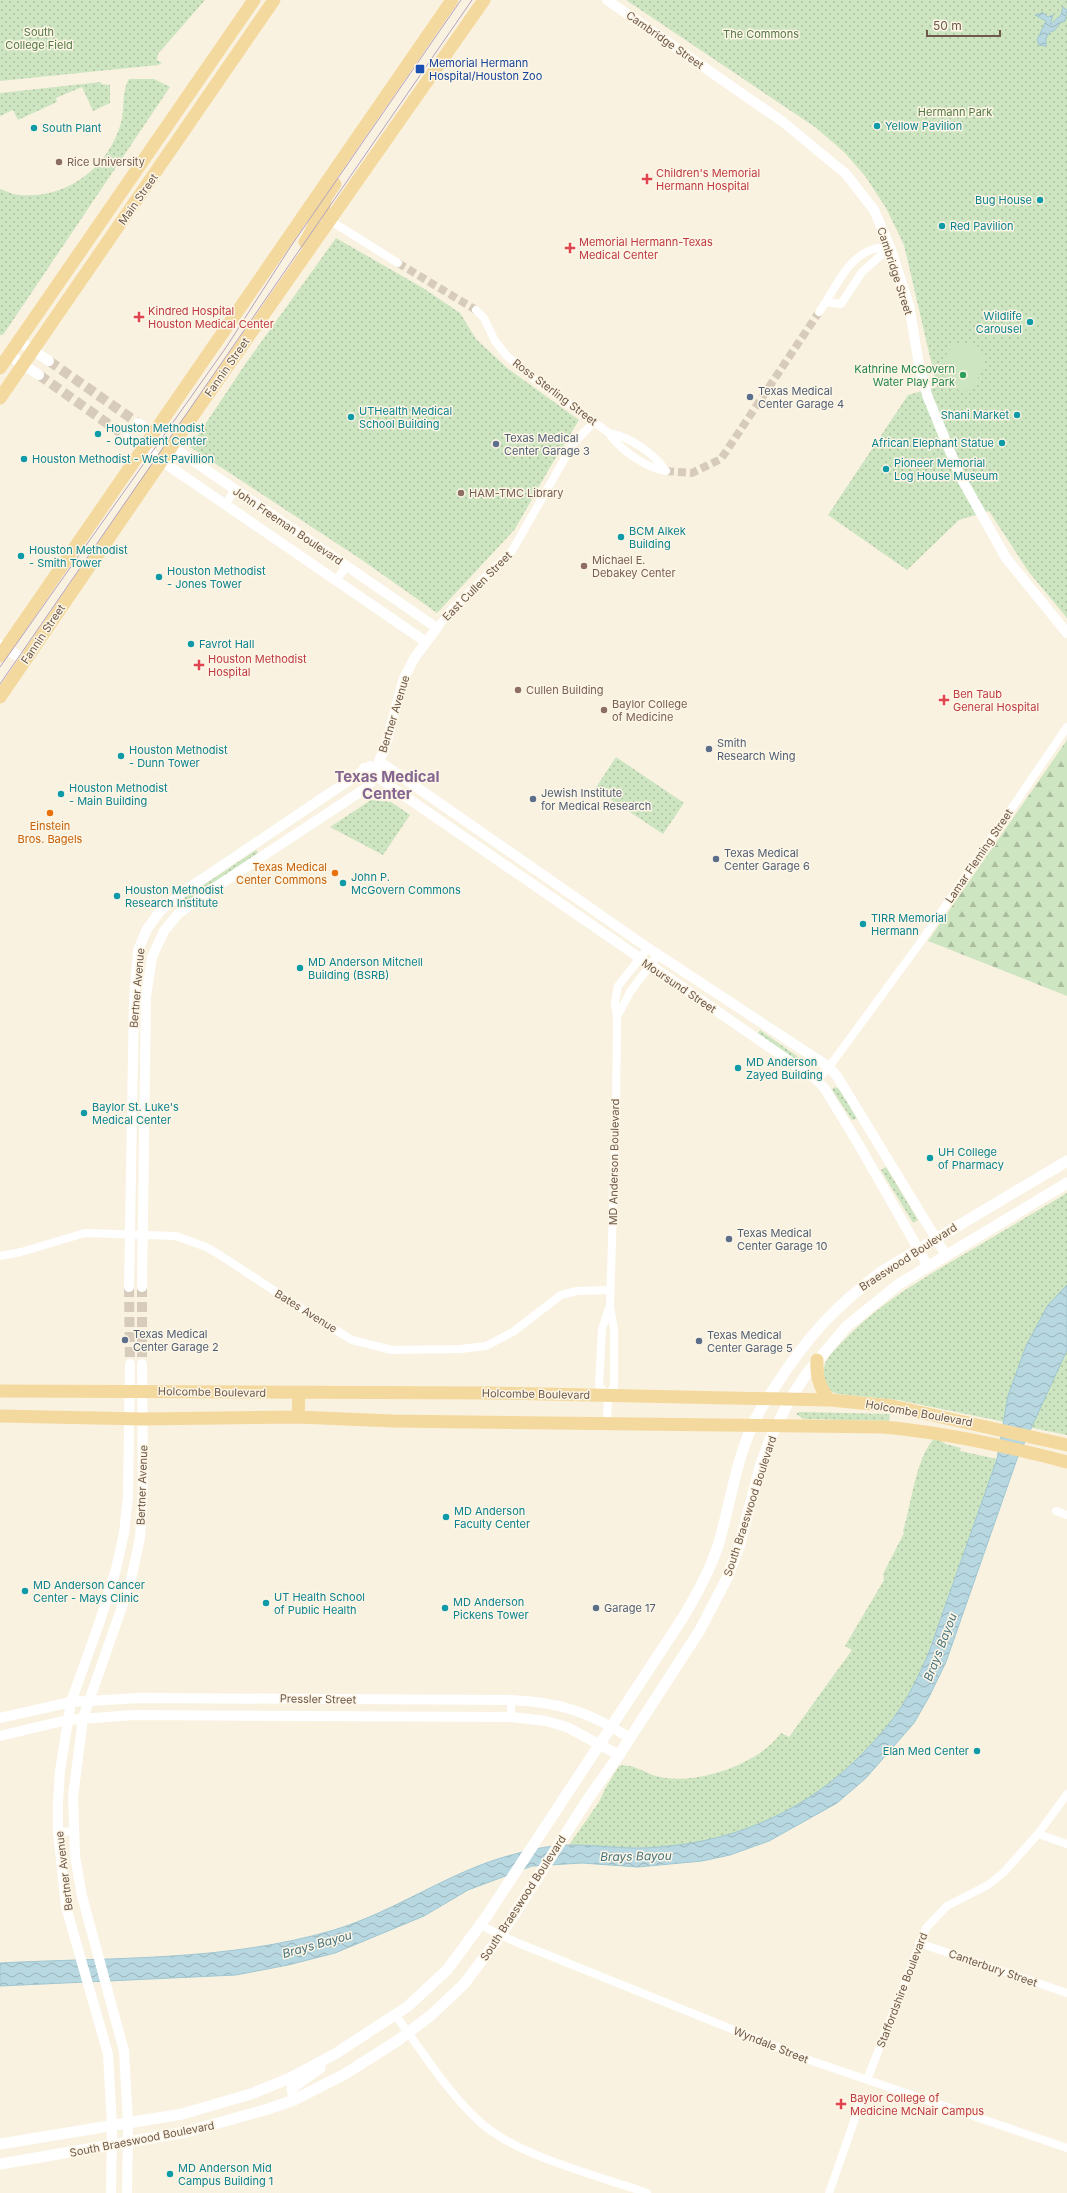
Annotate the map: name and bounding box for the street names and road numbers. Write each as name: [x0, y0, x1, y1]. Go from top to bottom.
street label: Cambridge Street: [623, 8, 707, 72]
street label: Main Street: [115, 170, 161, 227]
street label: Cambridge Street: [874, 225, 916, 317]
street label: Fannin Street: [202, 335, 253, 399]
street label: Ross Sterling Street: [510, 356, 600, 429]
street label: John Freeman Boulevard: [230, 484, 346, 568]
street label: East Cullen Street: [439, 548, 515, 624]
street label: Fannin Street: [18, 601, 68, 666]
street label: Bertner Avenue: [376, 674, 412, 754]
street label: Lamar Fleming Street: [942, 806, 1016, 906]
street label: Bertner Avenue: [127, 947, 147, 1029]
street label: Moursund Street: [639, 956, 719, 1016]
street label: MD Anderson Boulevard: [606, 1099, 622, 1225]
street label: Braeswood Boulevard: [857, 1220, 959, 1294]
street label: Bates Avenue: [272, 1286, 340, 1336]
street label: Holcombe Boulevard: [158, 1384, 266, 1400]
street label: Holcombe Boulevard: [482, 1386, 590, 1402]
street label: Holcombe Boulevard: [864, 1397, 974, 1429]
street label: South Braeswood Boulevard: [721, 1434, 779, 1578]
street label: Bertner Avenue: [134, 1445, 150, 1525]
street label: Pressler Street: [280, 1691, 357, 1707]
street label: Bertner Avenue: [52, 1830, 76, 1912]
street label: South Braeswood Boulevard: [477, 1833, 569, 1963]
street label: Staffordshire Boulevard: [874, 1930, 930, 2050]
street label: Canterbury Street: [947, 1946, 1040, 1990]
street label: Wyndale Street: [731, 2024, 811, 2067]
street label: South Braeswood Boulevard: [68, 2118, 216, 2160]

